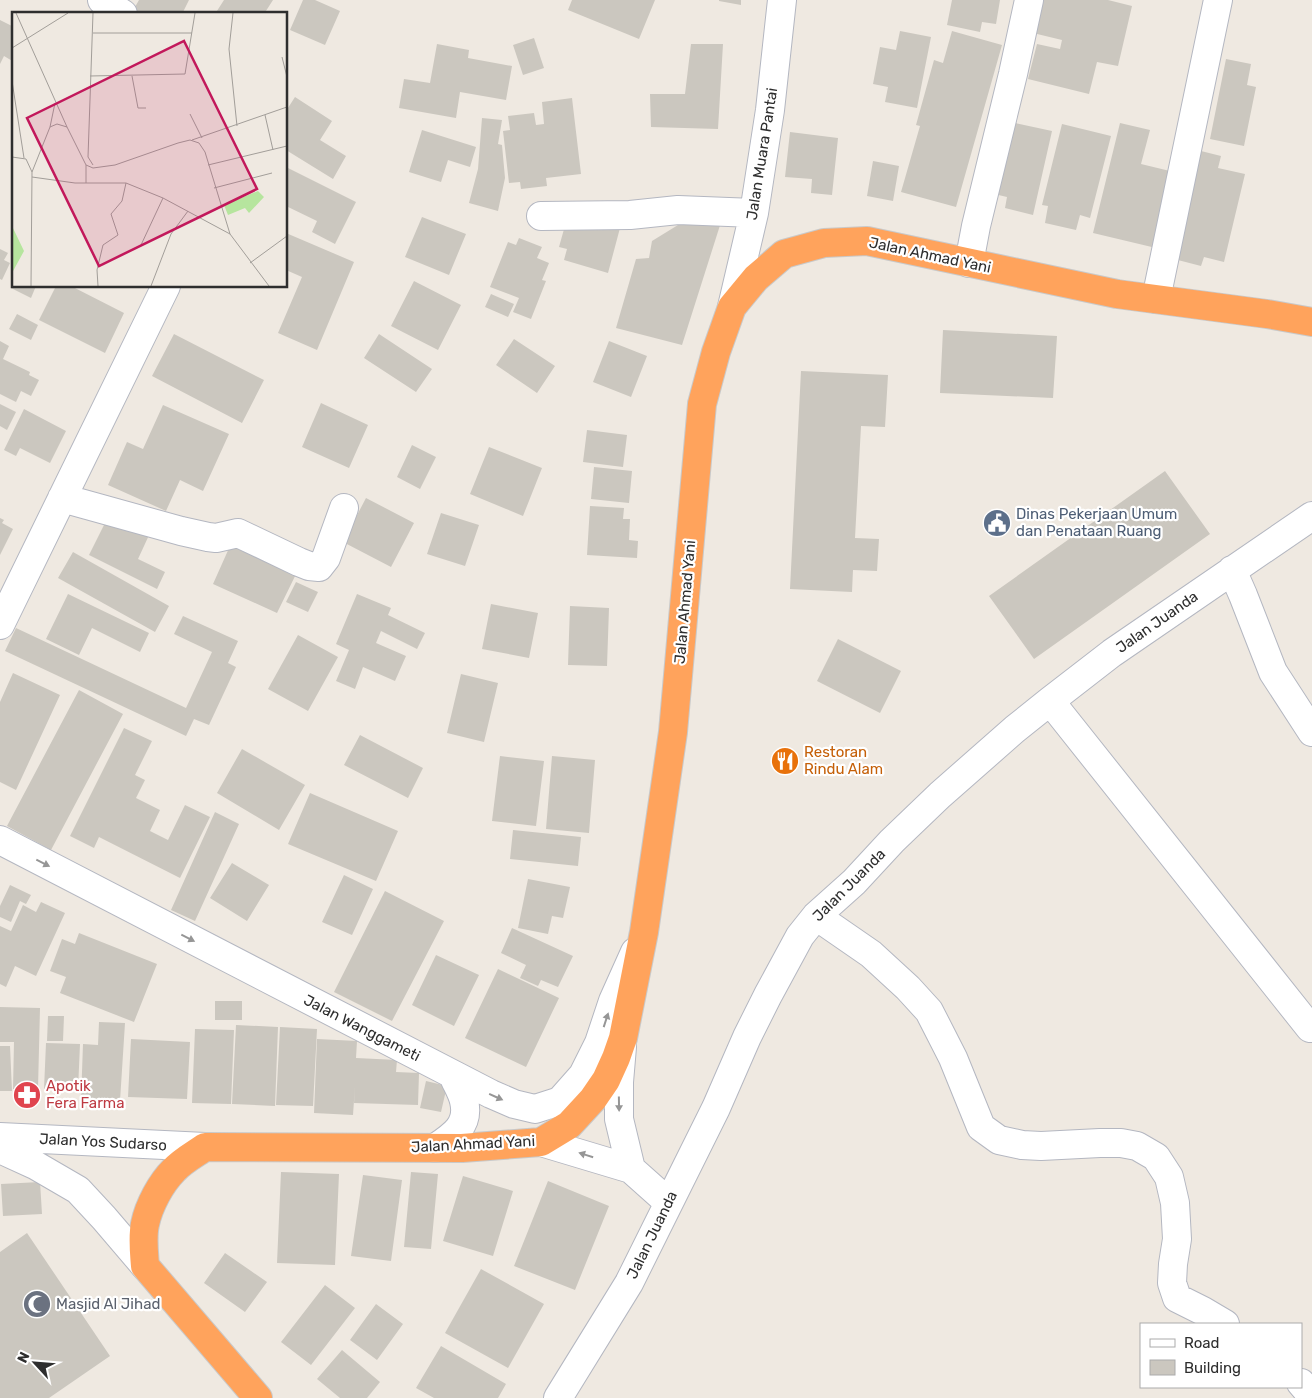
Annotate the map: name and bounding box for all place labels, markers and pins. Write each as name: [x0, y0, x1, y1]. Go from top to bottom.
place label: Dinas Pekerjaan Umum dan Penataan Ruang: [1016, 505, 1177, 540]
public building icon: Dinas Pekerjaan Umum dan Penataan Ruang: [982, 508, 1012, 538]
place label: Restoran Rindu Alam: [804, 743, 883, 778]
restaurant icon: Restoran Rindu Alam: [770, 746, 800, 776]
place label: Apotik Fera Farma: [46, 1077, 124, 1112]
pharmacy icon: Apotik Fera Farma: [12, 1080, 42, 1110]
mosque icon: Masjid Al Jihad: [22, 1289, 52, 1319]
place label: Masjid Al Jihad: [56, 1295, 160, 1313]

